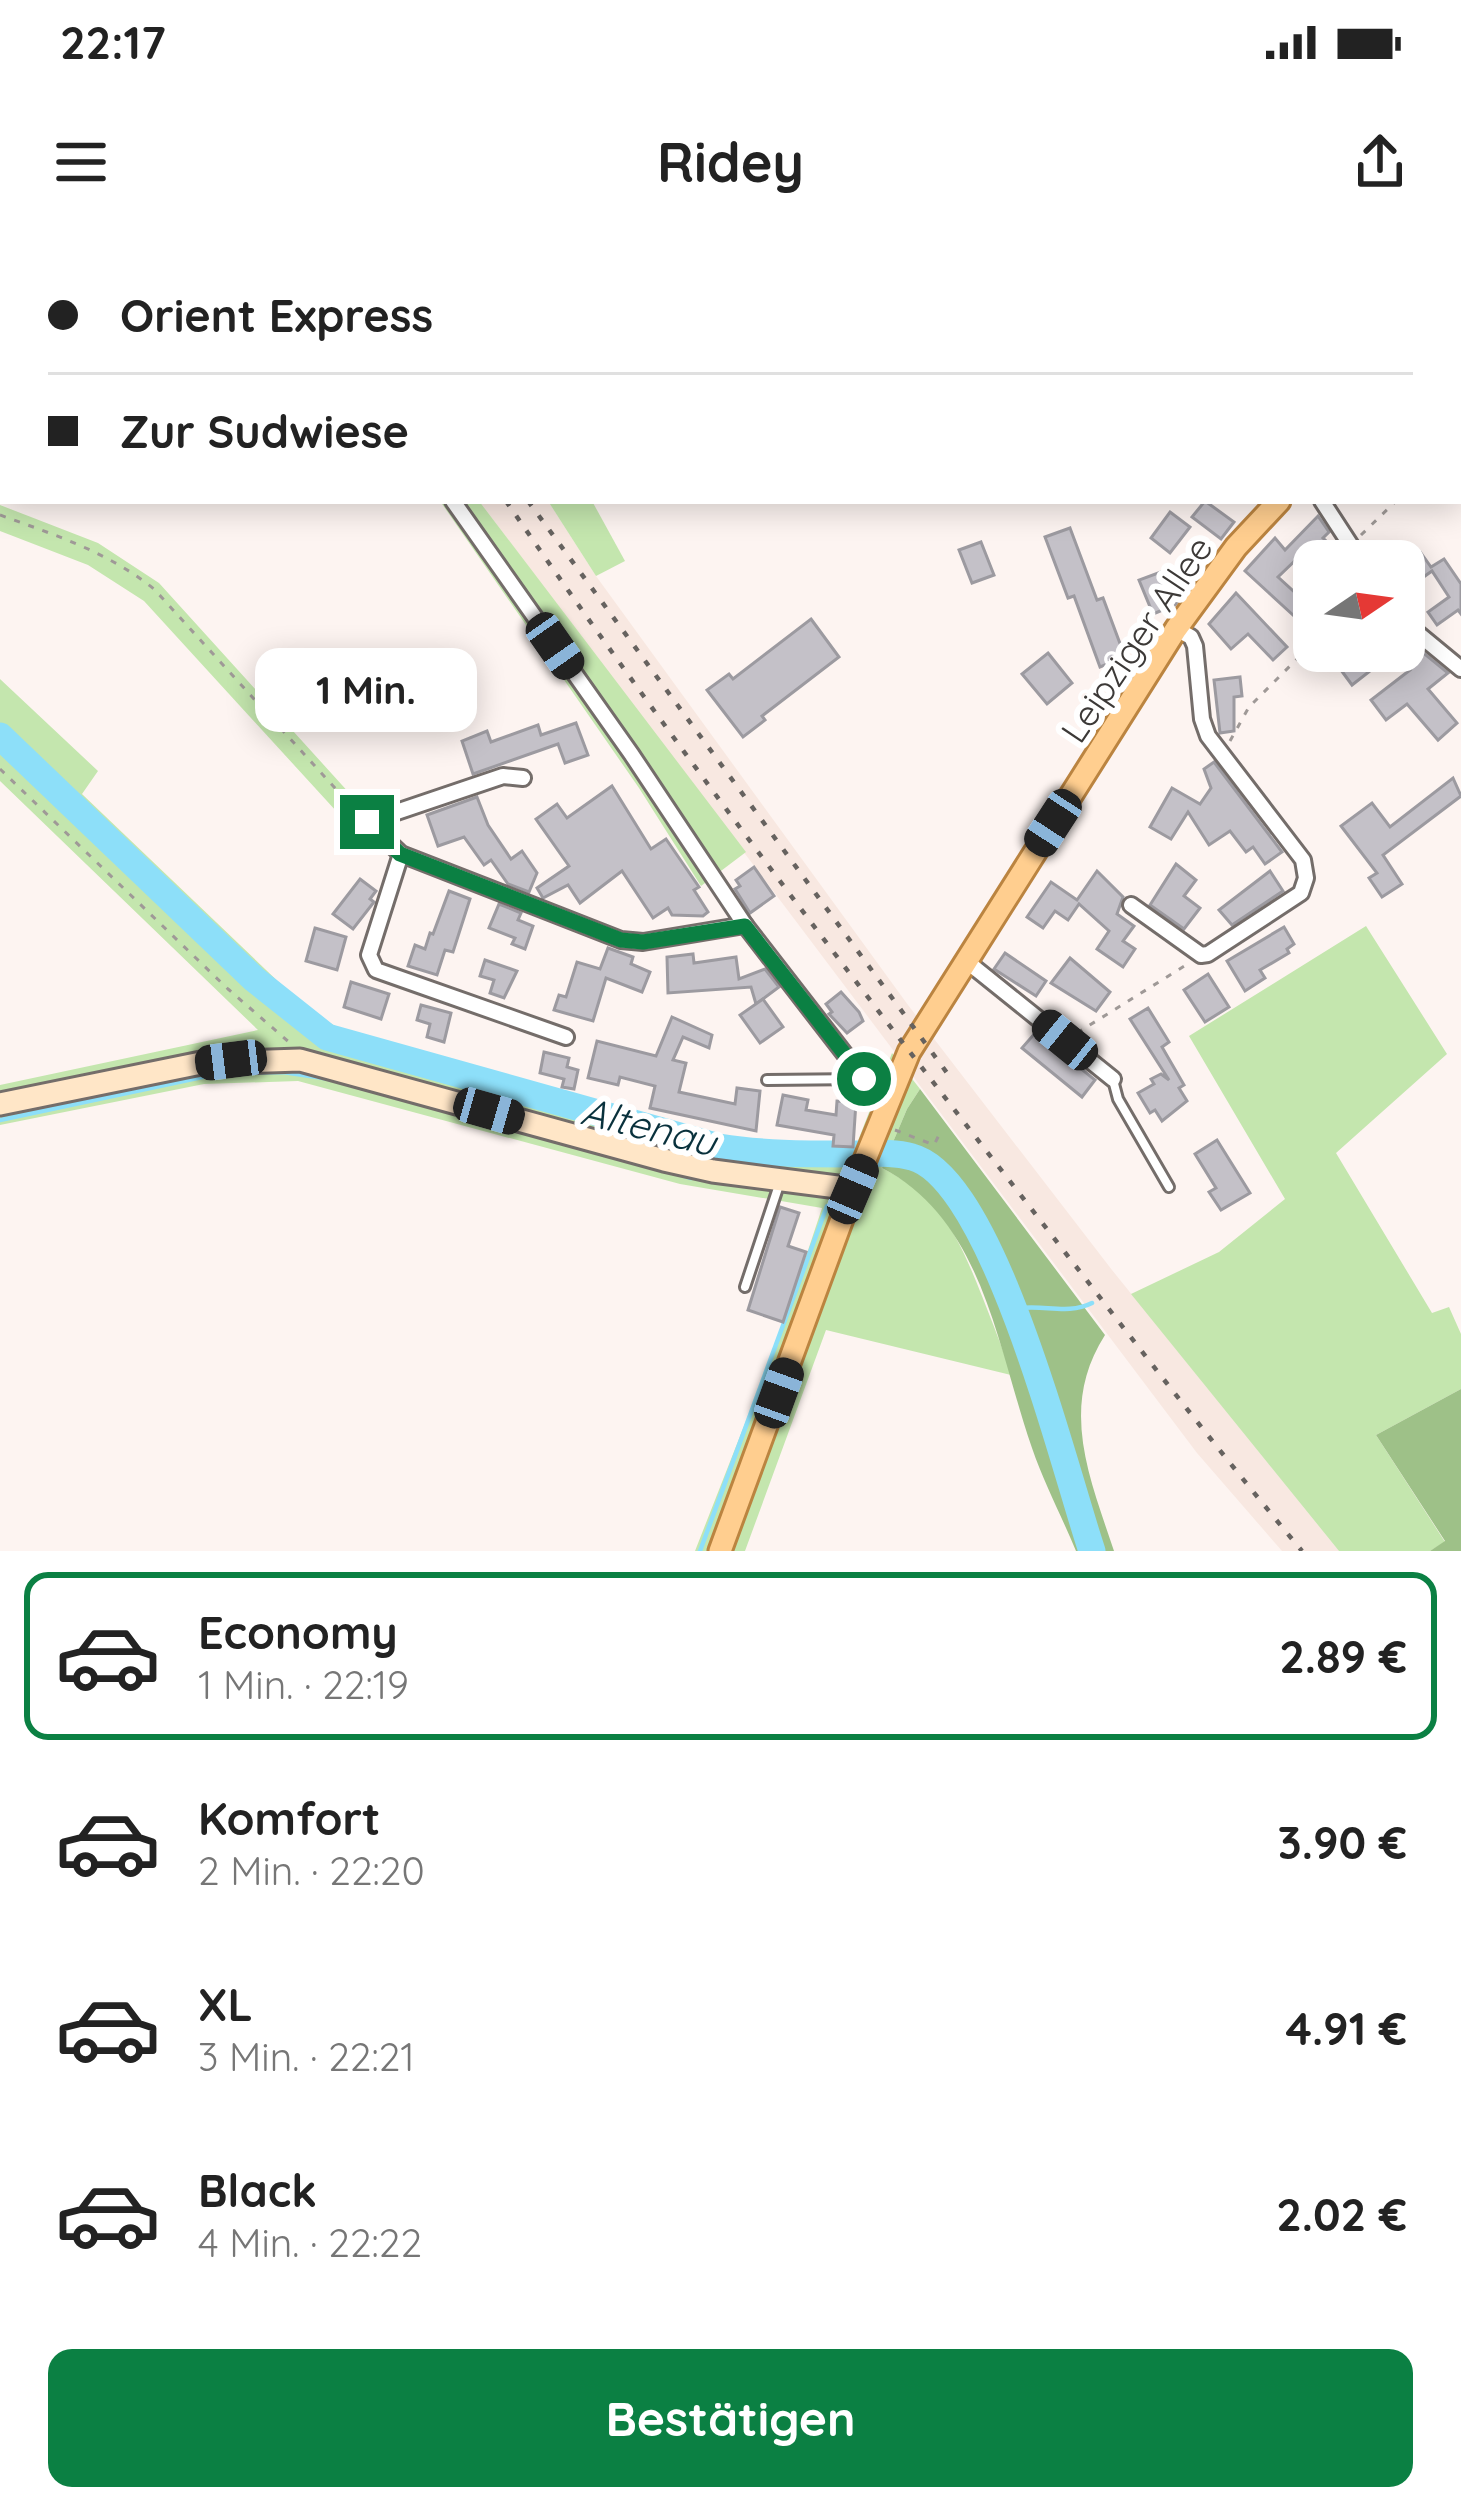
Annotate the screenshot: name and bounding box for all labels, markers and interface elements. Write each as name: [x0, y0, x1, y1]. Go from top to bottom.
text: 22:17: [60, 14, 166, 70]
text: Ridey: [657, 128, 804, 196]
icon: menu: [48, 129, 114, 195]
icon: share: [1347, 129, 1413, 195]
text: Orient Express: [120, 287, 433, 343]
text: Zur Sudwiese: [120, 403, 409, 459]
street label: Leipziger Allee: [1050, 527, 1222, 751]
north arrow: [1293, 540, 1425, 672]
map controls: [1293, 540, 1425, 672]
car: [520, 606, 590, 686]
callout: 1 Min.: [256, 648, 478, 732]
text: 1 Min.: [316, 665, 416, 714]
car: [1018, 783, 1088, 863]
route end: [340, 795, 394, 849]
car: [1026, 1003, 1104, 1077]
car: [193, 1038, 269, 1082]
route start: [837, 1052, 891, 1106]
car: [449, 1084, 529, 1138]
water label: Altenau: [577, 1086, 723, 1167]
car: [822, 1149, 884, 1229]
car: [750, 1353, 808, 1433]
icon: car: [54, 1602, 162, 1710]
text: Economy: [198, 1604, 398, 1660]
text: 2.89 €: [1279, 1628, 1407, 1684]
text: 1 Min. · 22:19: [198, 1660, 409, 1709]
icon: car: [54, 1788, 162, 1896]
text: Komfort: [198, 1790, 380, 1846]
text: 3.90 €: [1278, 1814, 1407, 1870]
text: 2 Min. · 22:20: [198, 1846, 425, 1895]
icon: car: [54, 1974, 162, 2082]
text: XL: [198, 1976, 253, 2032]
text: 4.91 €: [1285, 2000, 1407, 2056]
text: 3 Min. · 22:21: [198, 2032, 415, 2081]
icon: car: [54, 2160, 162, 2268]
text: Black: [198, 2162, 317, 2218]
text: 2.02 €: [1276, 2186, 1407, 2242]
text: 4 Min. · 22:22: [198, 2218, 422, 2267]
button: Bestätigen: [48, 2349, 1413, 2487]

